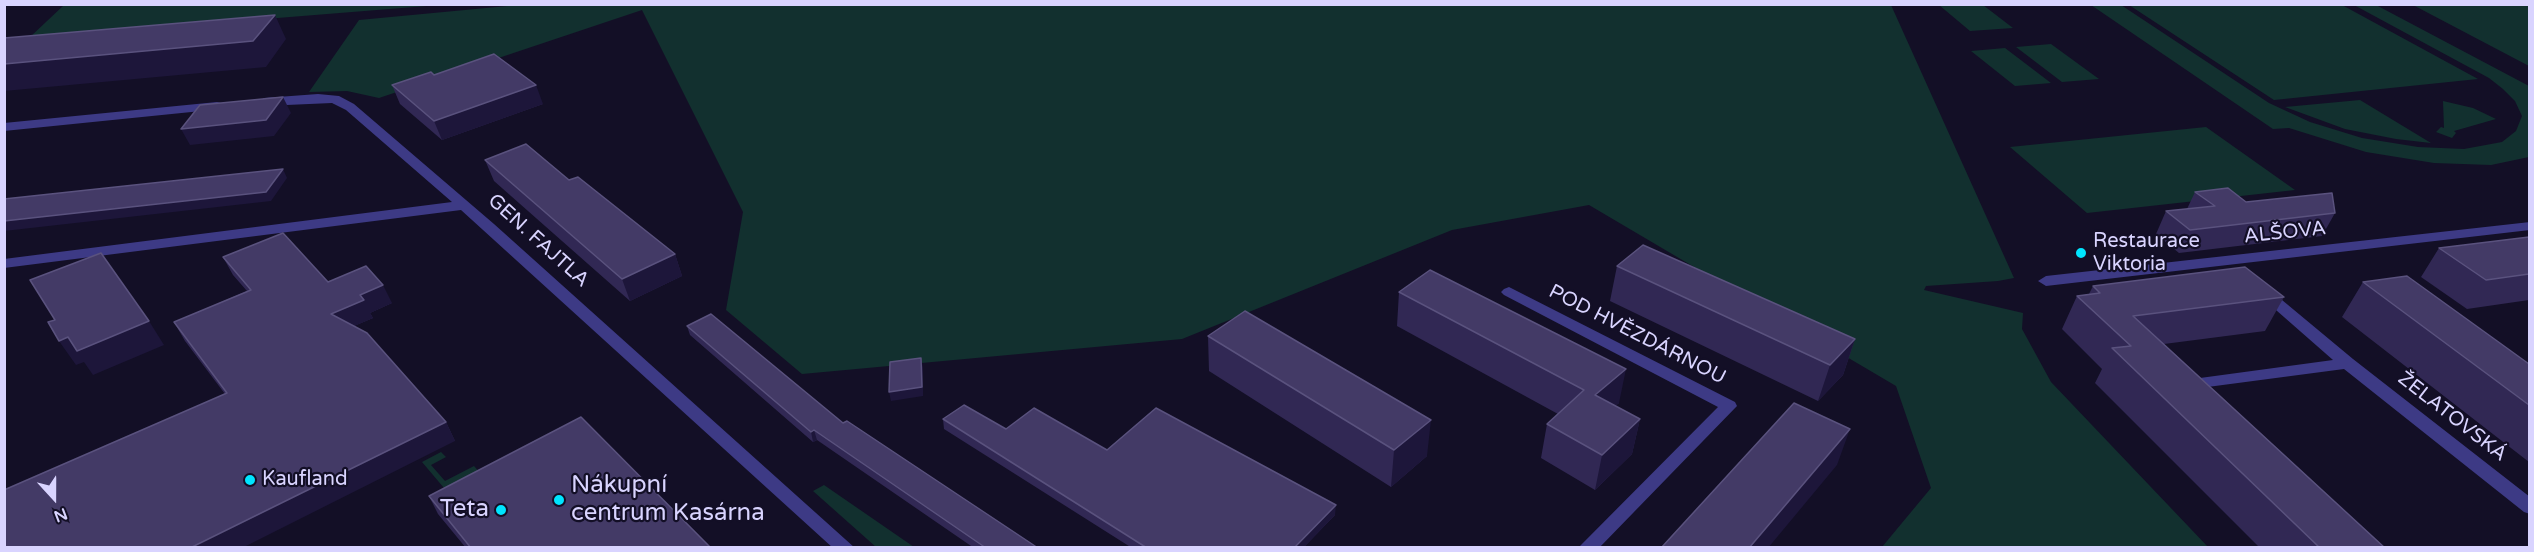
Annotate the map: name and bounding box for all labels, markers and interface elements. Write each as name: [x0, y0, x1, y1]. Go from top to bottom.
street label: GEN. FAJTLA: [482, 189, 594, 293]
street label: ALŠOVA: [2243, 217, 2327, 249]
place label: Restaurace Viktoria: [2093, 230, 2200, 277]
marker: Restaurace Viktoria: [2074, 246, 2088, 260]
street label: POD HVĚZDÁRNOU: [1544, 280, 1730, 390]
street label: ŽELATOVSKÁ: [2393, 367, 2511, 467]
north arrow: [24, 468, 84, 528]
place label: Kaufland: [262, 468, 347, 492]
place label: Nákupní centrum Kasárna: [571, 472, 765, 528]
marker: Kaufland: [243, 473, 257, 487]
marker: Nákupní centrum Kasárna: [552, 493, 566, 507]
place label: Teta: [440, 496, 489, 524]
text: N: [51, 503, 70, 526]
marker: Teta: [494, 503, 508, 517]

